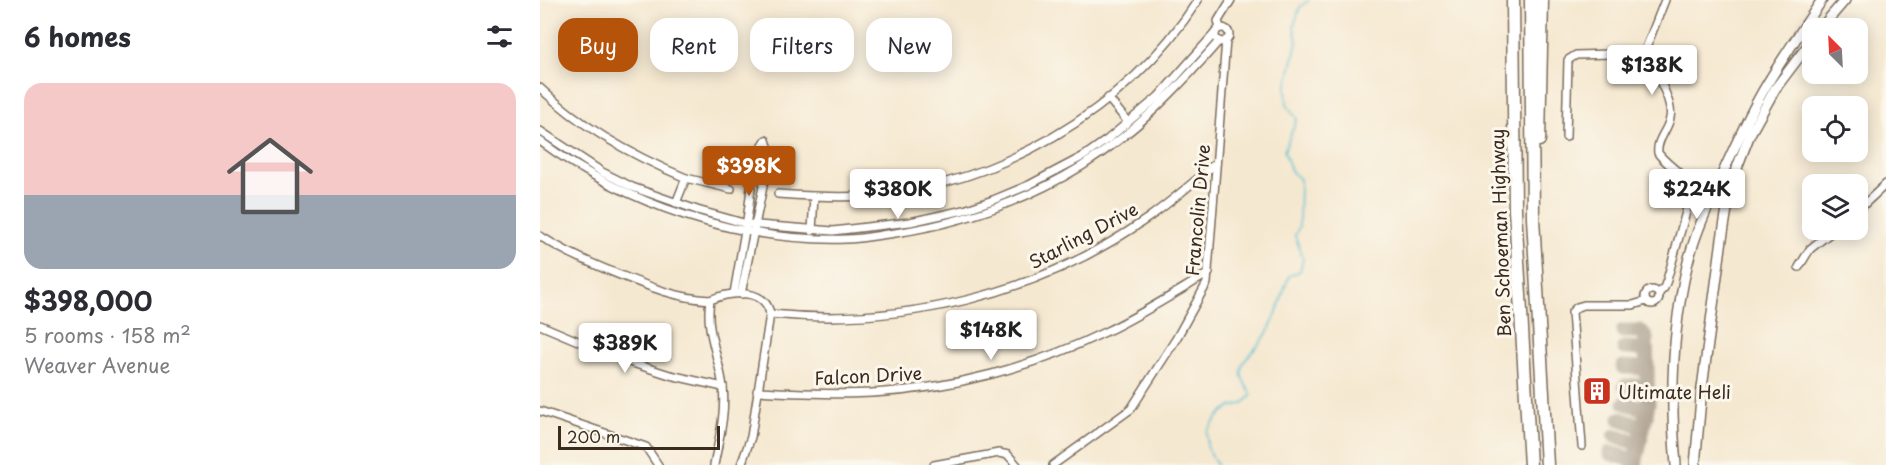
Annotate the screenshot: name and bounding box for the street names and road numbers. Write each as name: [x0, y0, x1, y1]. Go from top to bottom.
street label: Ben Schoeman Highway: [1483, 128, 1517, 338]
street label: Francolin Drive: [1178, 143, 1216, 277]
street label: Starling Drive: [1024, 195, 1142, 275]
street label: Falcon Drive: [813, 359, 923, 391]

